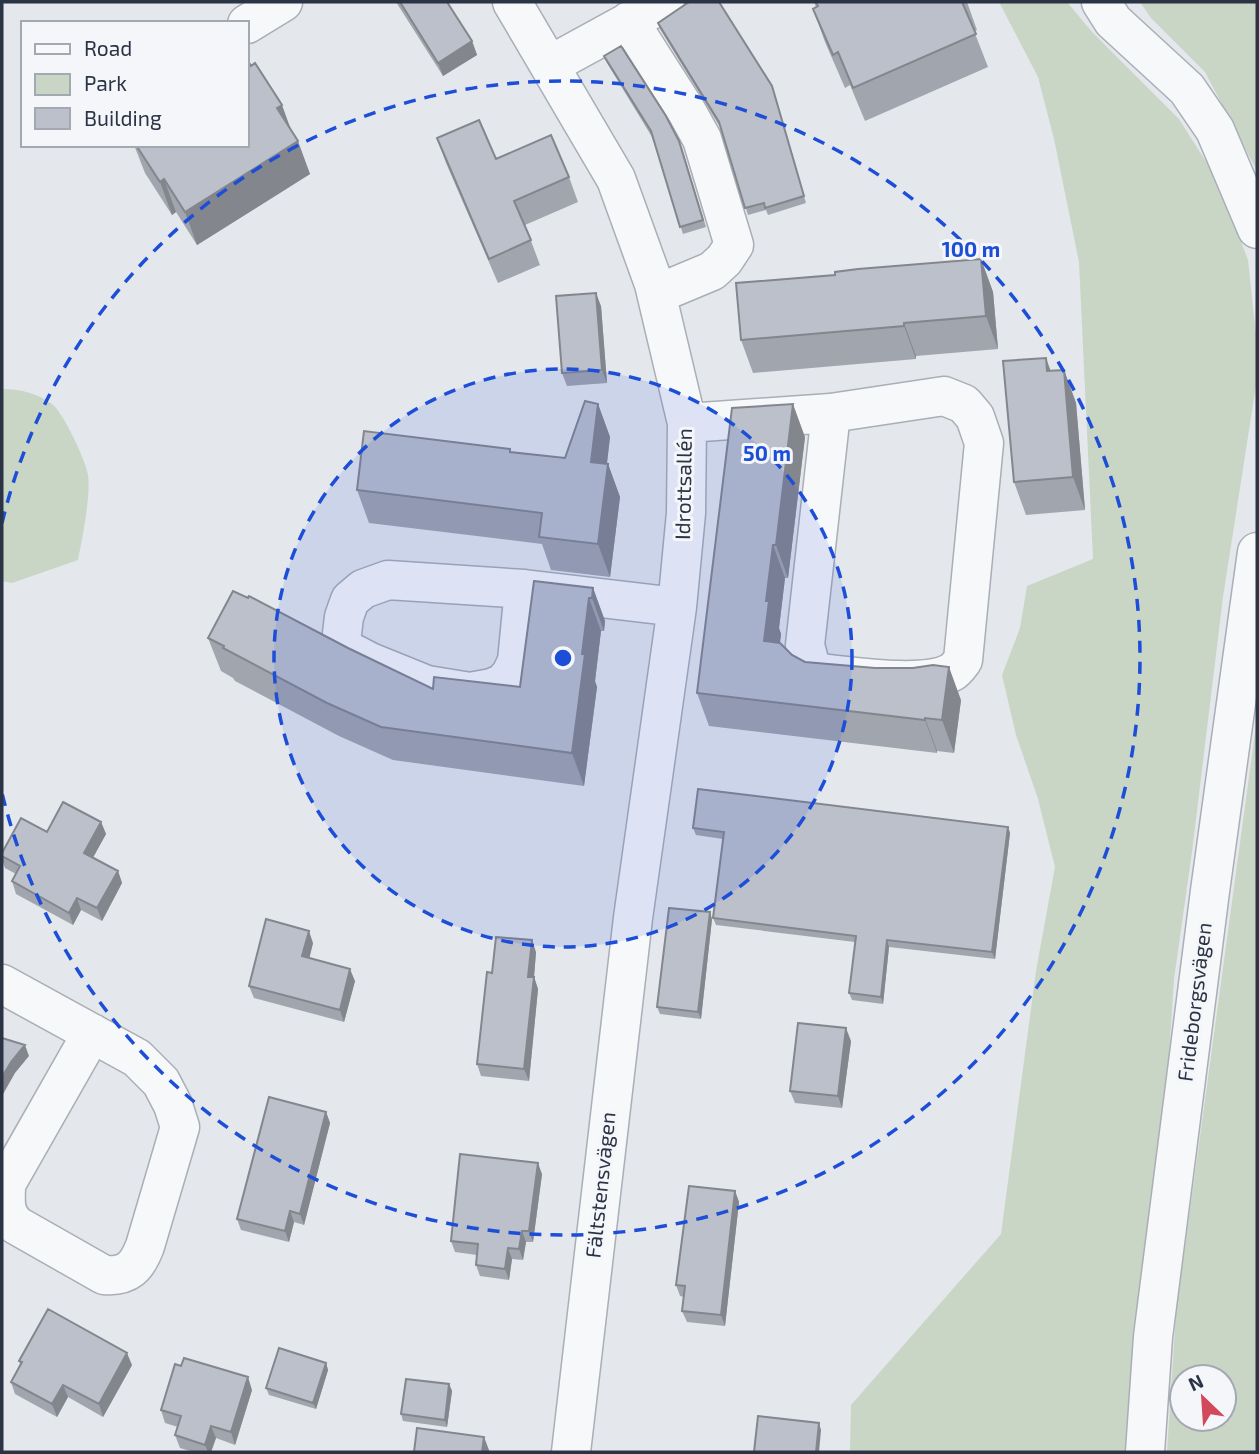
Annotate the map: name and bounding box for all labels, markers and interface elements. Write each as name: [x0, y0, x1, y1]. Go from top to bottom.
legend: [21, 21, 248, 147]
text: Road: [84, 35, 132, 60]
text: Park: [84, 70, 127, 95]
text: Building: [84, 105, 162, 130]
text: 100 m: [942, 236, 1000, 261]
street label: Idrottsallén: [669, 428, 696, 540]
text: 50 m: [743, 440, 791, 465]
centre of rings: [551, 646, 575, 670]
street label: Frideborgsvägen: [1171, 921, 1216, 1083]
street label: Fältstensvägen: [579, 1111, 620, 1259]
north arrow: [1168, 1363, 1238, 1433]
text: N: [1185, 1369, 1207, 1395]

